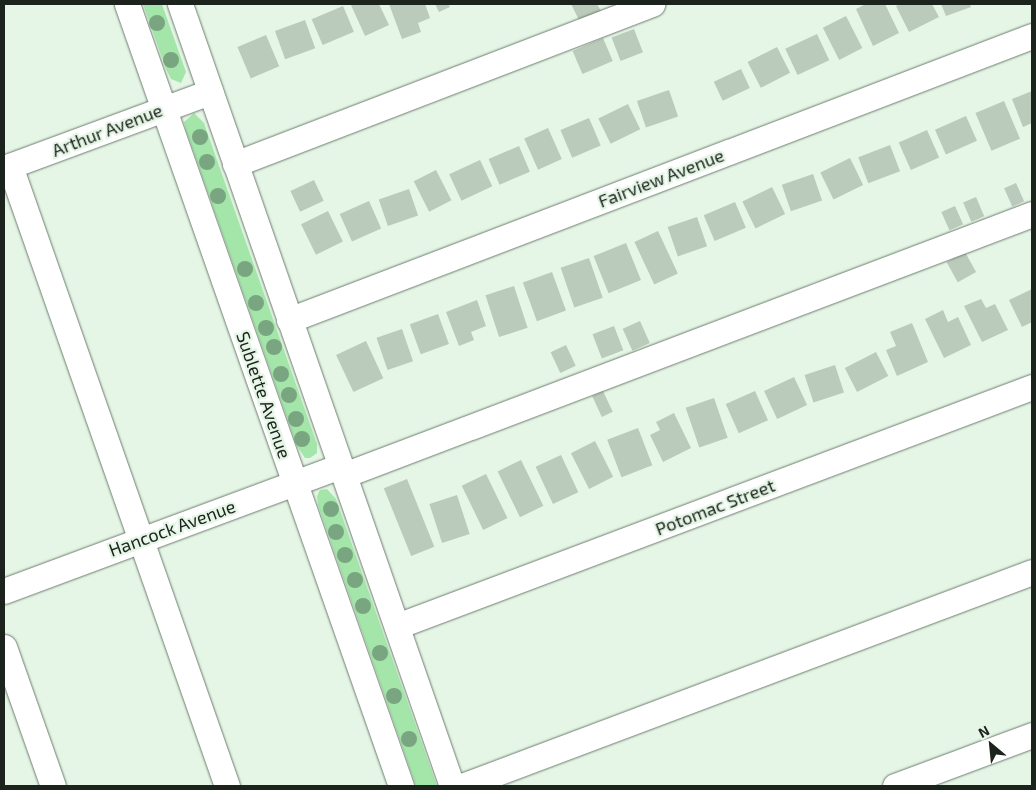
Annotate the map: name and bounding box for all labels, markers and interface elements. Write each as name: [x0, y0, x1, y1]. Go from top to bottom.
street label: Arthur Avenue: [48, 99, 166, 161]
street label: Fairview Avenue: [595, 144, 727, 212]
street label: Sublette Avenue: [232, 328, 296, 462]
street label: Potomac Street: [652, 474, 778, 540]
street label: Hancock Avenue: [106, 495, 238, 561]
north arrow: [966, 720, 1016, 770]
text: N: [975, 721, 992, 741]

